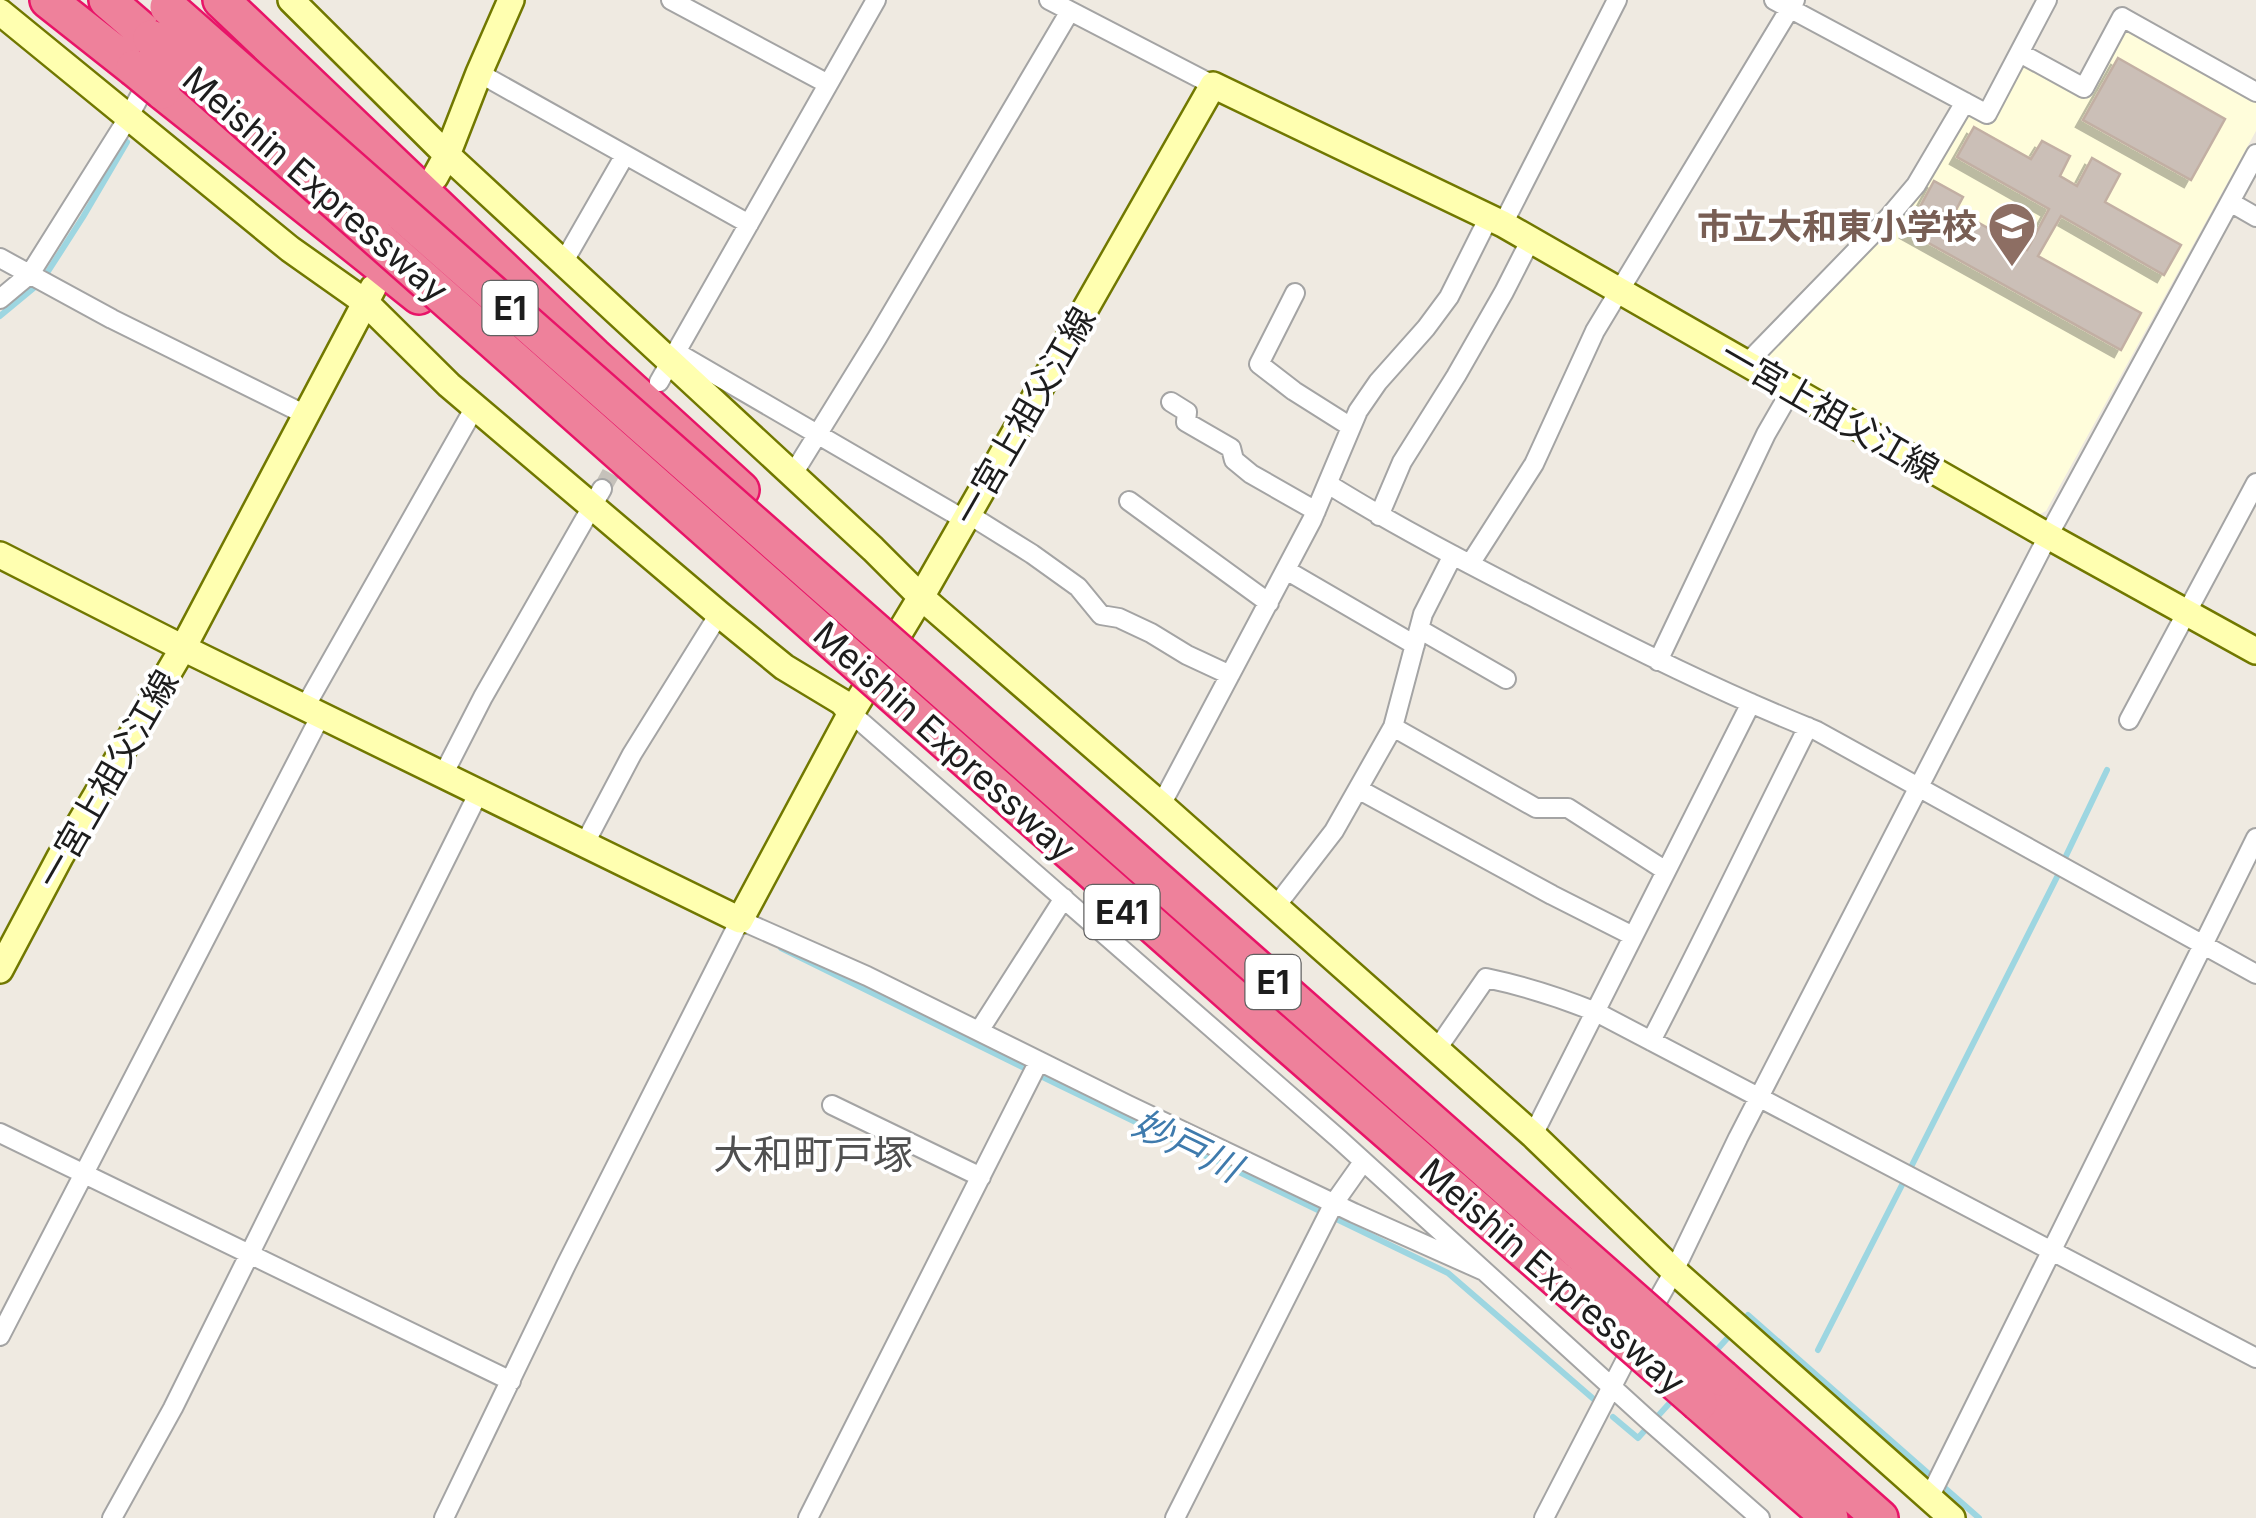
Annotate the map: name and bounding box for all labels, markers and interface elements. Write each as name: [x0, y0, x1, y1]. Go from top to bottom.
street label: Meishin Expressway: [175, 57, 457, 311]
school or university icon: 市立大和東小学校: [1986, 200, 2038, 268]
place label: 市立大和東小学校: [1697, 205, 1977, 247]
road number: E1: [482, 281, 538, 335]
street label: 一宮上祖父江線: [945, 299, 1103, 533]
street label: 一宮上祖父江線: [1713, 332, 1947, 490]
street label: Meishin Expressway: [805, 612, 1085, 870]
street label: 一宮上祖父江線: [28, 662, 186, 896]
road number: E41: [1084, 885, 1160, 939]
road number: E1: [1246, 955, 1300, 1009]
water label: 妙戸川: [1126, 1099, 1252, 1192]
district label: 大和町戸塚: [713, 1130, 913, 1179]
street label: Meishin Expressway: [1412, 1149, 1694, 1403]

